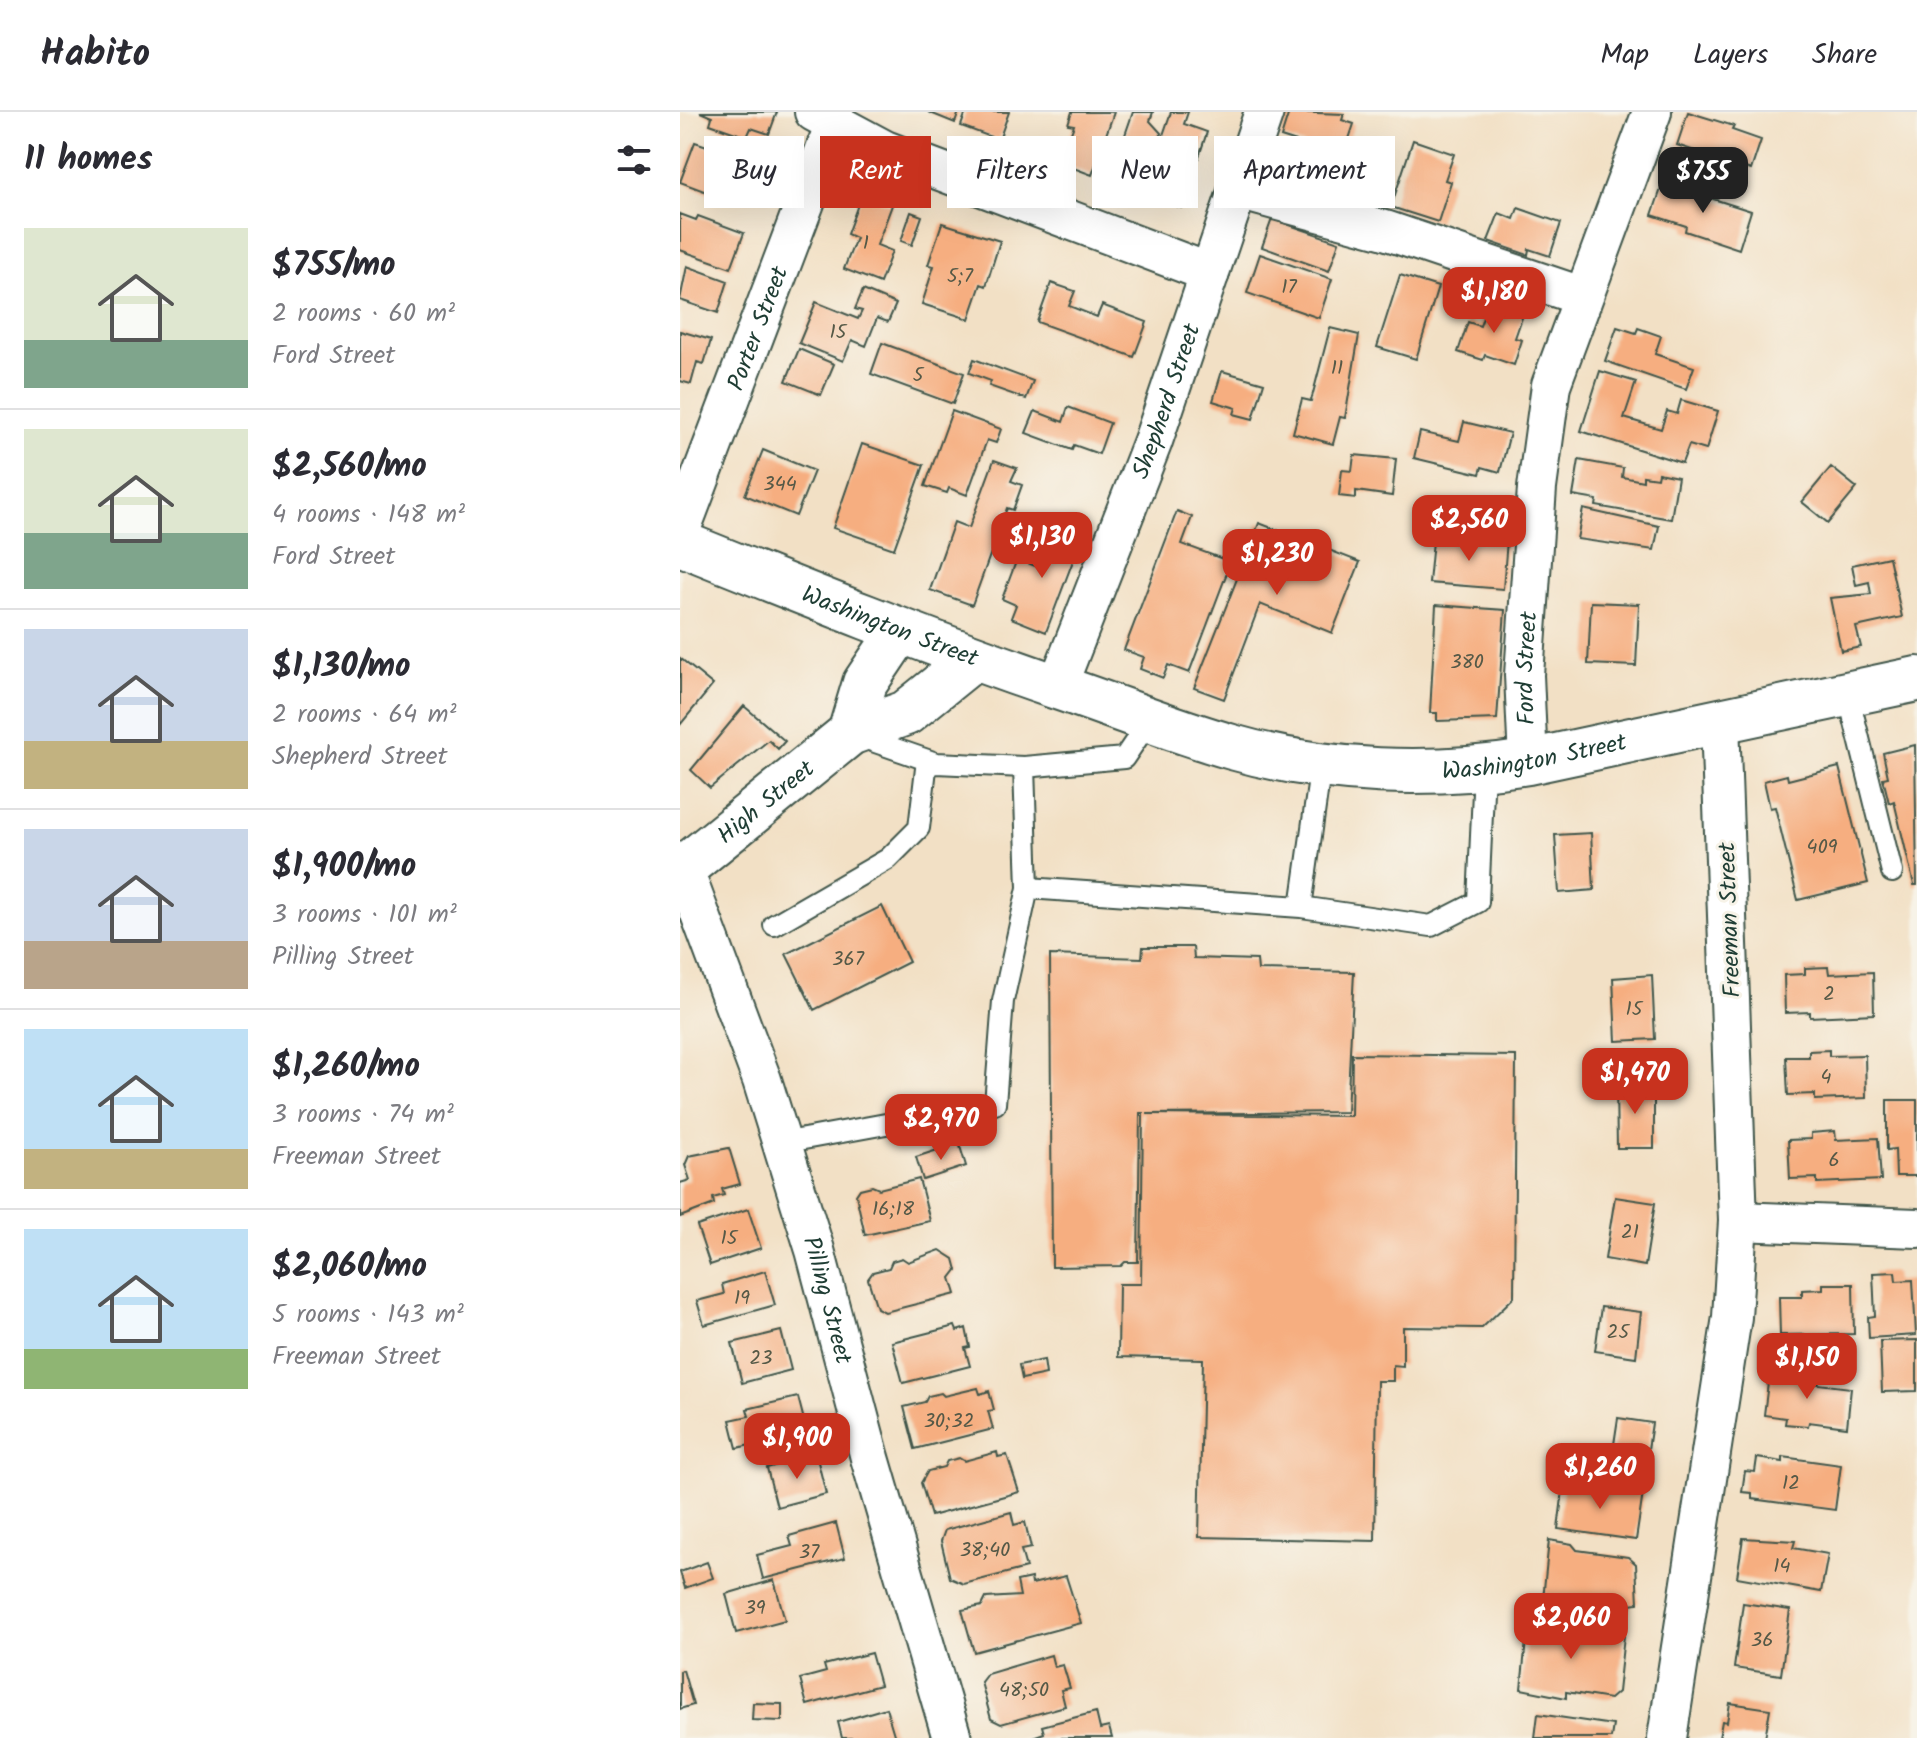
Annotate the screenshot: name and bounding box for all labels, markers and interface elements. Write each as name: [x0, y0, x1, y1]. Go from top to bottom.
text: Habito: [40, 25, 150, 85]
text: Map: [1600, 33, 1649, 78]
text: Layers: [1693, 33, 1768, 78]
text: Share: [1812, 33, 1877, 78]
text: 11 homes: [24, 133, 153, 187]
chip: Buy: [704, 136, 804, 208]
chip: Rent: [820, 136, 931, 208]
chip: Filters: [947, 136, 1076, 208]
chip: New: [1092, 136, 1198, 208]
chip: Apartment: [1214, 136, 1395, 208]
icon: filters: [612, 138, 656, 182]
pin: $755: [1656, 147, 1750, 215]
text: $755: [1676, 152, 1730, 194]
house number: 1: [863, 228, 869, 260]
text: $755/mo: [272, 239, 396, 293]
icon: home: [88, 260, 184, 356]
street label: Porter Street: [717, 260, 800, 397]
house number: 5;7: [947, 261, 974, 293]
pin: $1,180: [1429, 267, 1559, 335]
house number: 17: [1281, 272, 1298, 304]
text: $1,180: [1461, 272, 1527, 314]
text: 2 rooms · 60 m²: [272, 293, 455, 335]
house number: 15: [829, 317, 848, 349]
street label: Shepherd Street: [1122, 318, 1212, 485]
text: Ford Street: [272, 335, 395, 377]
house number: 11: [1331, 353, 1343, 385]
house number: 5: [913, 360, 925, 392]
text: $2,560/mo: [272, 440, 427, 494]
icon: home: [88, 461, 184, 557]
house number: 344: [763, 469, 797, 501]
text: 4 rooms · 148 m²: [272, 494, 465, 536]
pin: $2,560: [1404, 495, 1534, 563]
text: $2,560: [1430, 500, 1508, 542]
pin: $1,130: [977, 512, 1107, 580]
text: $1,130: [1009, 517, 1075, 559]
pin: $1,230: [1212, 529, 1342, 597]
text: $1,230: [1241, 534, 1313, 576]
text: Ford Street: [272, 536, 395, 578]
street label: Washington Street: [795, 576, 984, 679]
street label: Ford Street: [1506, 609, 1549, 726]
text: $1,130/mo: [272, 640, 411, 694]
house number: 380: [1450, 647, 1484, 679]
icon: home: [88, 661, 184, 757]
text: 2 rooms · 64 m²: [272, 694, 456, 736]
street label: Washington Street: [1441, 723, 1631, 791]
text: Shepherd Street: [272, 736, 447, 778]
street label: High Street: [709, 750, 824, 855]
house number: 409: [1807, 832, 1838, 864]
text: $1,900/mo: [272, 840, 416, 894]
street label: Freeman Street: [1708, 841, 1753, 998]
icon: home: [88, 861, 184, 957]
text: 3 rooms · 101 m²: [272, 894, 457, 936]
text: Pilling Street: [272, 936, 414, 978]
house number: 367: [832, 944, 865, 976]
house number: 2: [1823, 979, 1835, 1011]
house number: 15: [1625, 994, 1644, 1026]
text: $1,260/mo: [272, 1040, 420, 1094]
pin: $1,470: [1570, 1048, 1700, 1116]
text: $1,470: [1600, 1053, 1670, 1095]
icon: home: [88, 1061, 184, 1157]
house number: 4: [1820, 1062, 1832, 1094]
text: 3 rooms · 74 m²: [272, 1094, 454, 1136]
pin: $2,970: [876, 1094, 1006, 1162]
text: $2,970: [903, 1099, 979, 1141]
text: Freeman Street: [272, 1136, 441, 1178]
house number: 6: [1828, 1145, 1840, 1177]
house number: 16;18: [872, 1194, 915, 1226]
house number: 21: [1621, 1217, 1639, 1249]
house number: 15: [720, 1223, 739, 1255]
street label: Pilling Street: [791, 1231, 863, 1369]
text: $2,060/mo: [272, 1240, 427, 1294]
icon: home: [88, 1261, 184, 1357]
house number: 19: [734, 1283, 750, 1315]
text: 5 rooms · 143 m²: [272, 1294, 464, 1336]
house number: 25: [1607, 1317, 1630, 1349]
pin: $1,150: [1742, 1333, 1872, 1401]
text: Freeman Street: [272, 1336, 441, 1378]
text: $1,150: [1775, 1338, 1839, 1380]
house number: 23: [749, 1343, 773, 1375]
house number: 30;32: [924, 1406, 974, 1438]
pin: $1,900: [732, 1413, 862, 1481]
text: $1,900: [762, 1418, 832, 1460]
pin: $1,260: [1535, 1443, 1665, 1511]
text: $1,260: [1564, 1448, 1636, 1490]
house number: 12: [1782, 1468, 1800, 1500]
house number: 38;40: [960, 1535, 1010, 1567]
house number: 37: [799, 1537, 820, 1569]
house number: 14: [1773, 1551, 1791, 1583]
house number: 39: [744, 1593, 766, 1625]
pin: $2,060: [1506, 1593, 1636, 1661]
text: $2,060: [1532, 1598, 1610, 1640]
house number: 36: [1751, 1625, 1773, 1657]
house number: 48;50: [999, 1675, 1049, 1707]

